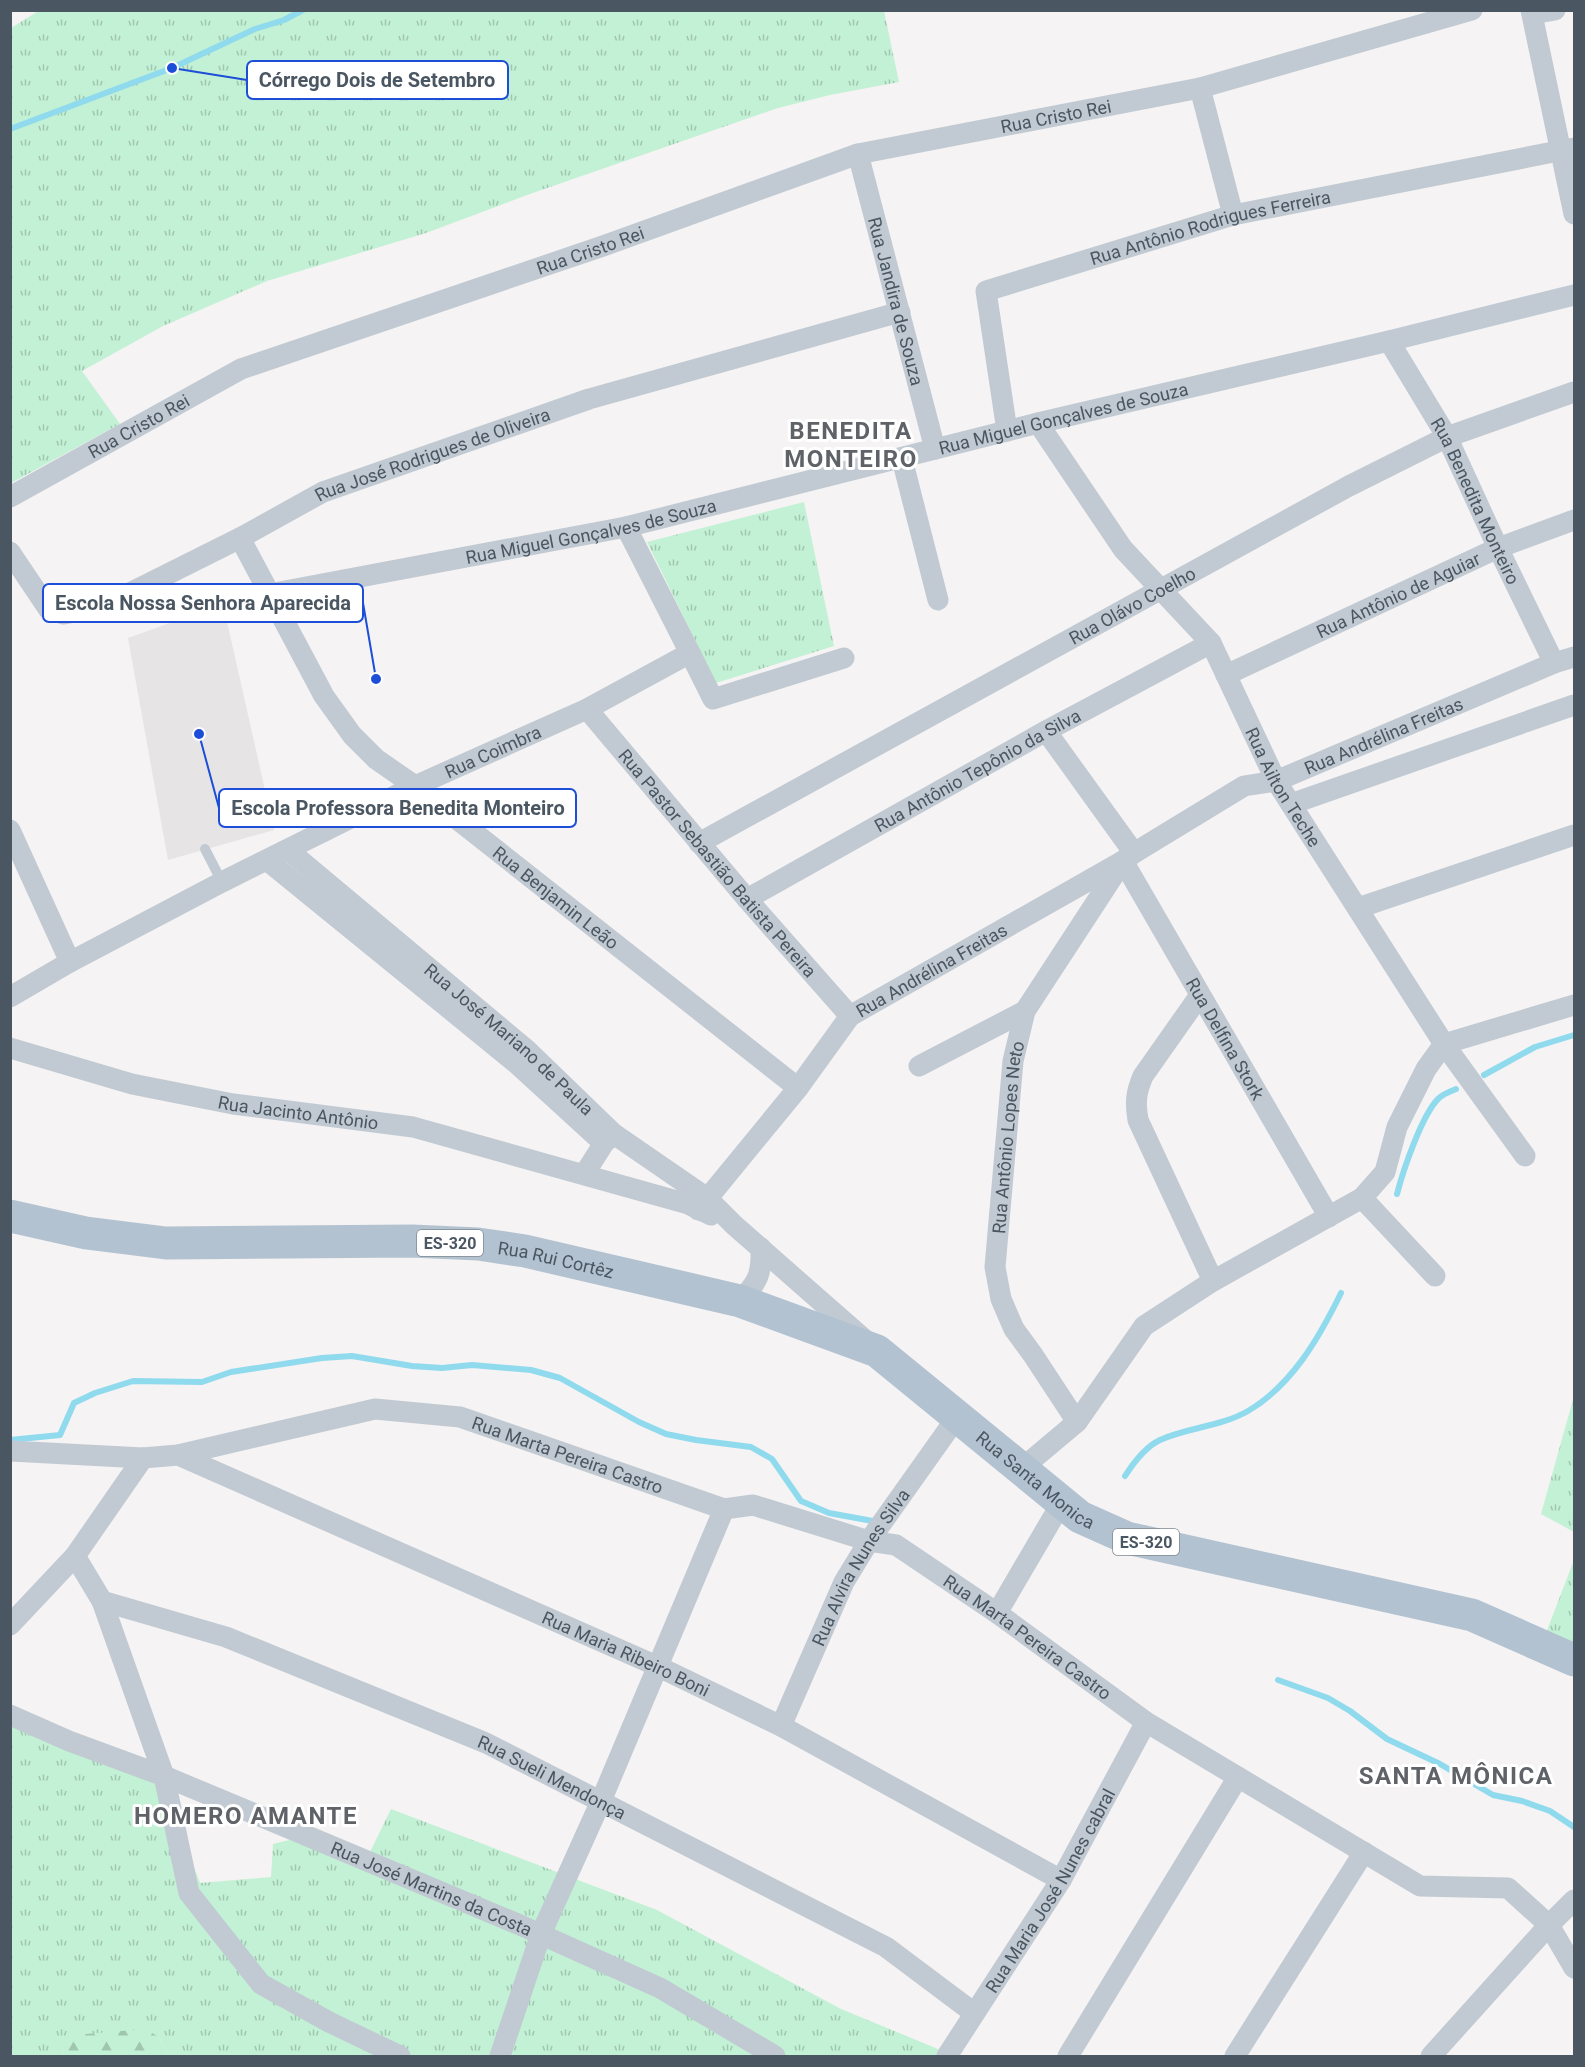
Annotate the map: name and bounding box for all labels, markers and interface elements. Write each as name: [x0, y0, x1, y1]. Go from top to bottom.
callout: Córrego Dois de Setembro: [247, 61, 508, 99]
text: Córrego Dois de Setembro: [259, 68, 495, 92]
street label: Rua Cristo Rei: [999, 95, 1113, 137]
street label: Rua Antônio Rodrigues Ferreira: [1087, 186, 1332, 269]
street label: Rua Jandira de Souza: [864, 215, 928, 388]
street label: Rua Cristo Rei: [534, 222, 647, 278]
street label: Rua Miguel Gonçalves de Souza: [937, 378, 1190, 458]
street label: Rua Cristo Rei: [84, 389, 193, 462]
street label: Rua José Rodrigues de Oliveira: [311, 403, 553, 505]
street label: Rua Benedita Monteiro: [1427, 413, 1524, 587]
district label: BENEDITA MONTEIRO: [784, 417, 918, 473]
street label: Rua Miguel Gonçalves de Souza: [464, 494, 718, 567]
street label: Rua Antônio de Aguiar: [1313, 547, 1483, 642]
street label: Rua Olávo Coelho: [1065, 562, 1199, 648]
callout: Escola Nossa Senhora Aparecida: [43, 584, 363, 622]
text: Escola Nossa Senhora Aparecida: [55, 591, 351, 615]
street label: Rua Andrélina Freitas: [1301, 692, 1466, 778]
street label: Rua Antônio Tepônio da Silva: [871, 704, 1084, 836]
street label: Rua Coimbra: [441, 721, 544, 782]
street label: Rua Ailton Teche: [1242, 724, 1326, 851]
street label: Rua Pastor Sebastião Batista Pereira: [615, 745, 821, 981]
callout: Escola Professora Benedita Monteiro: [219, 789, 576, 827]
text: Escola Professora Benedita Monteiro: [231, 796, 565, 820]
street label: Rua Benjamin Leão: [489, 841, 623, 953]
street label: Rua Andrélina Freitas: [852, 919, 1010, 1021]
street label: Rua José Mariano de Paula: [421, 959, 598, 1119]
street label: Rua Delfina Stork: [1182, 974, 1270, 1104]
street label: Rua Antônio Lopes Neto: [987, 1039, 1028, 1235]
street label: Rua Jacinto Antônio: [216, 1091, 380, 1133]
road number: ES-320: [417, 1230, 483, 1256]
street label: Rua Rui Cortêz: [497, 1237, 616, 1282]
street label: Rua Marta Pereira Castro: [469, 1412, 666, 1498]
street label: Rua Santa Monica: [972, 1426, 1098, 1533]
street label: Rua Alvira Nunes Silva: [807, 1484, 913, 1649]
road number: ES-320: [1113, 1529, 1179, 1555]
street label: Rua Marta Pereira Castro: [940, 1570, 1116, 1704]
street label: Rua Maria Ribeiro Boni: [539, 1606, 713, 1700]
street label: Rua Sueli Mendonça: [475, 1730, 630, 1823]
district label: SANTA MÔNICA: [1359, 1762, 1553, 1790]
street label: Rua Maria José Nunes cabral: [980, 1785, 1119, 1996]
district label: HOMERO AMANTE: [134, 1802, 358, 1830]
street label: Rua José Martins da Costa: [328, 1837, 536, 1940]

